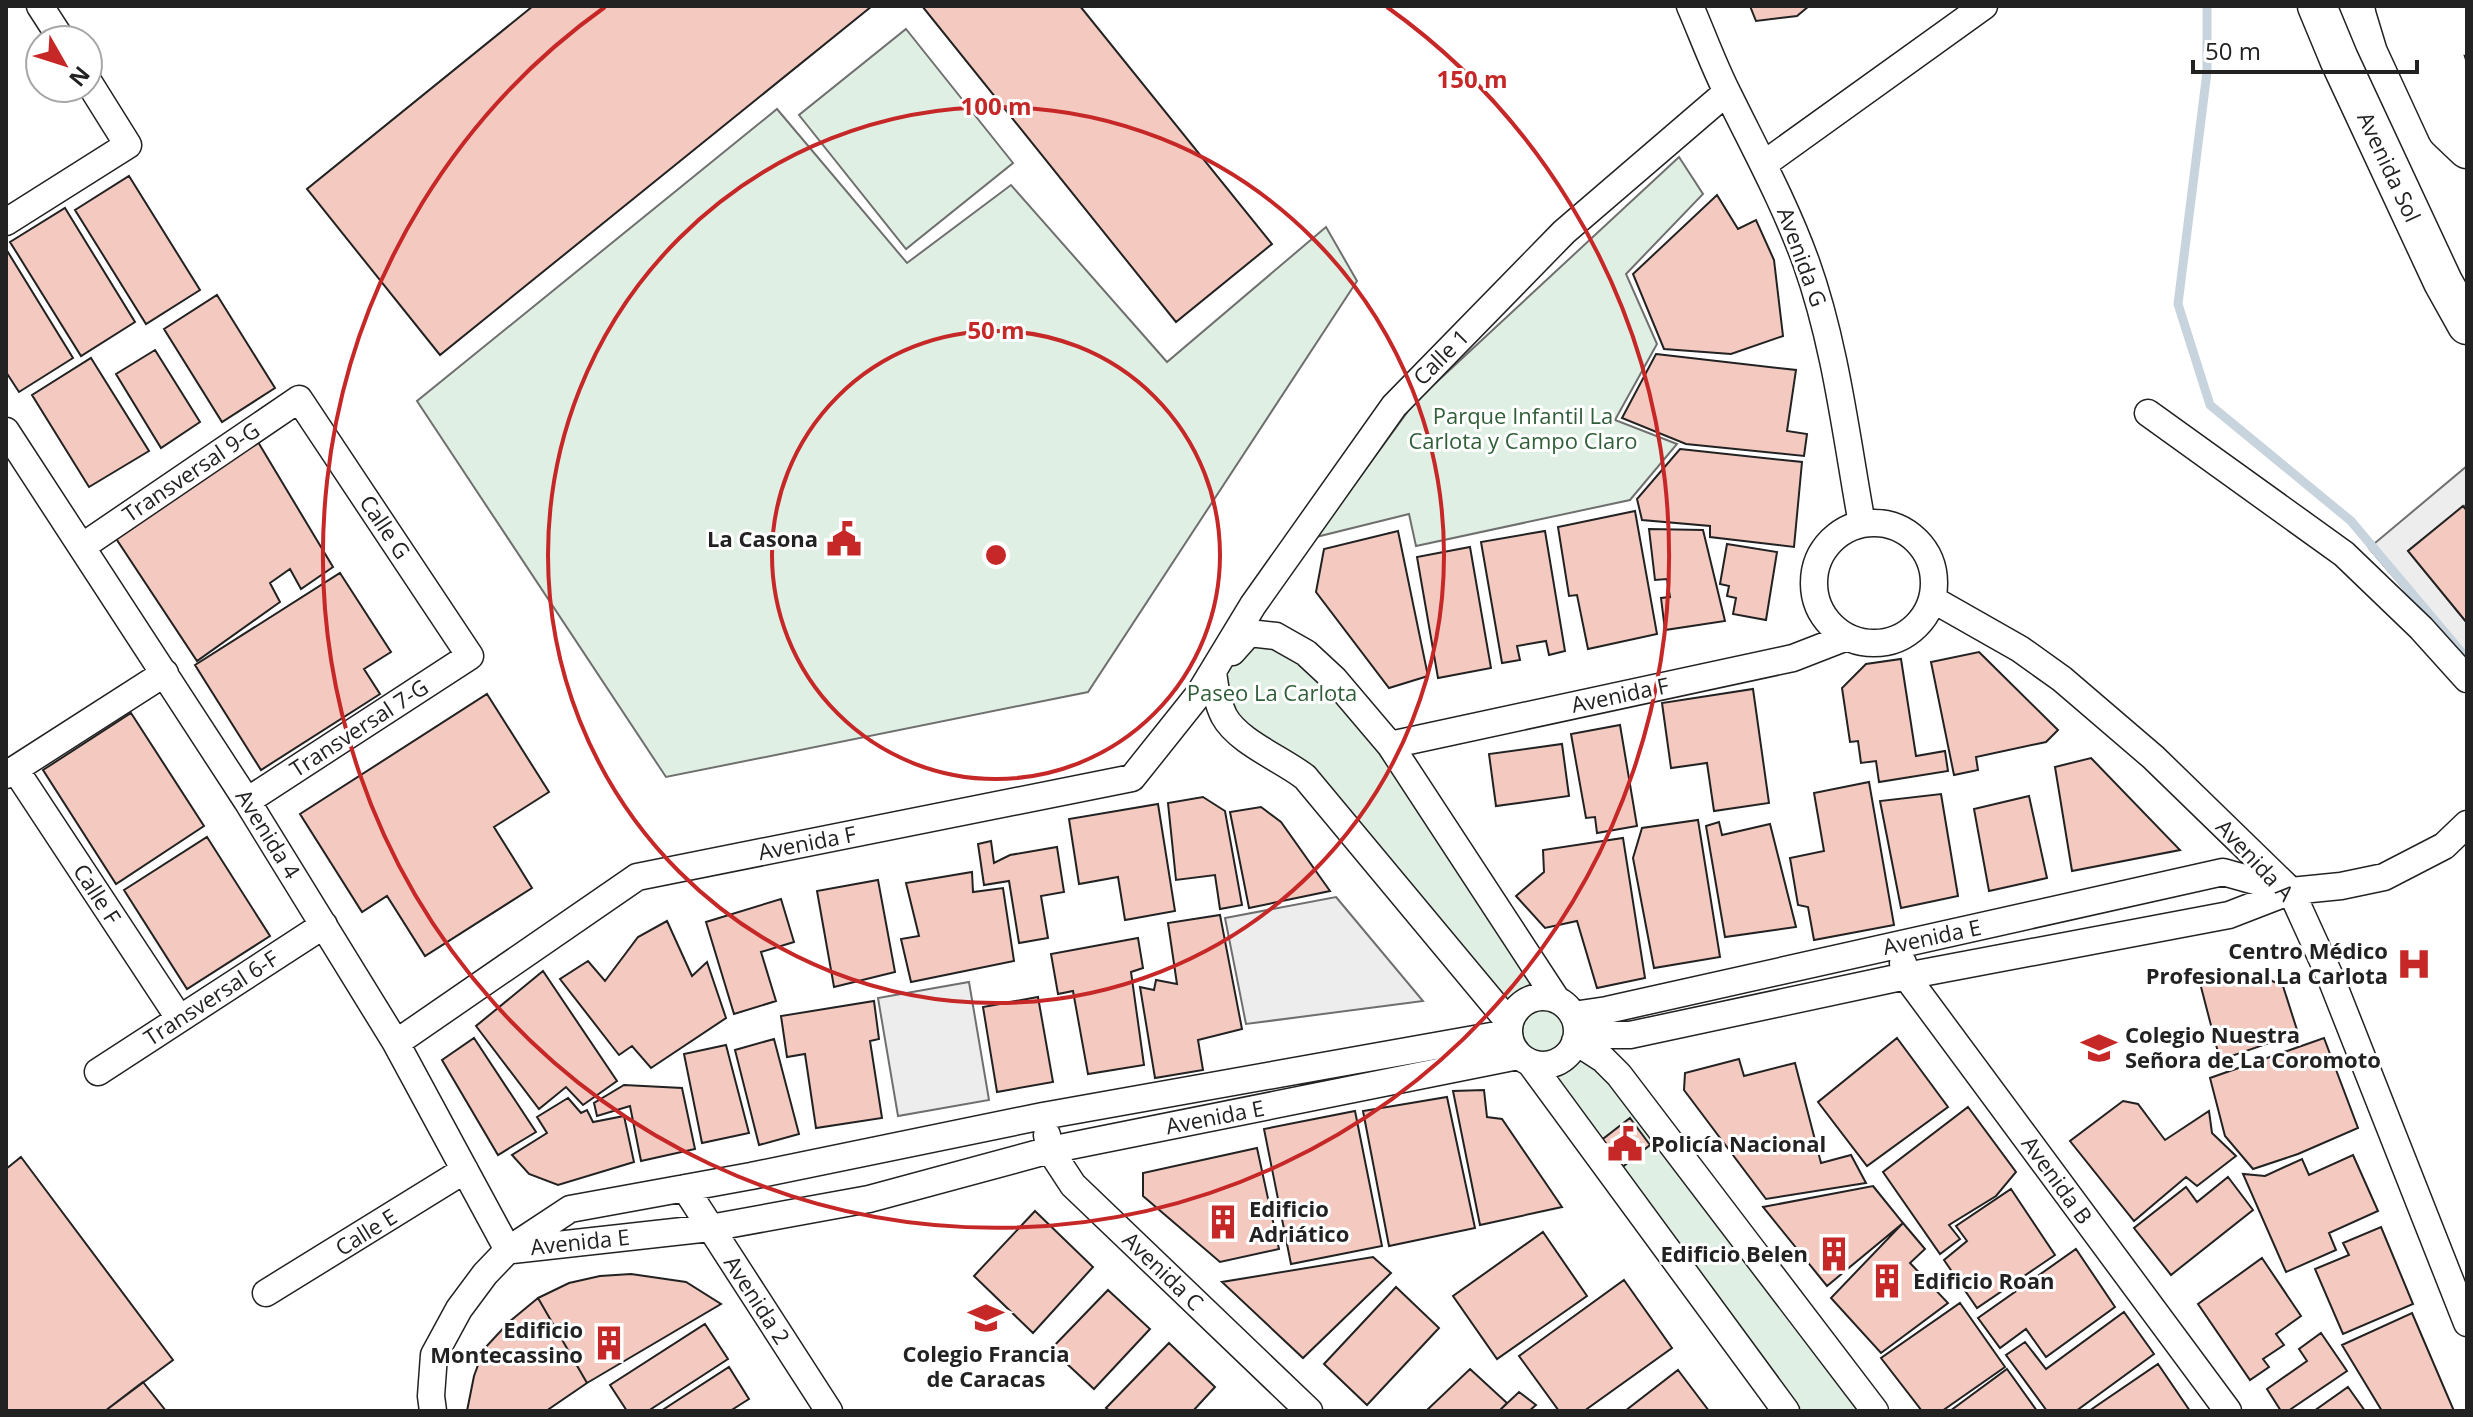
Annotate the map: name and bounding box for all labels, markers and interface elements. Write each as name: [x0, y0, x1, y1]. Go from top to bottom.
north arrow: [24, 24, 104, 104]
scale bar: [2193, 24, 2417, 74]
text: 50 m: [2205, 34, 2261, 67]
text: N: [63, 61, 98, 94]
text: 150 m: [1437, 62, 1507, 95]
text: 100 m: [961, 89, 1031, 122]
street label: Avenida Sol: [2351, 107, 2429, 227]
street label: Avenida G: [1771, 203, 1835, 311]
text: 50 m: [967, 313, 1025, 346]
street label: Calle 1: [1406, 322, 1475, 391]
park label: Parque Infantil La Carlota y Campo Claro: [1408, 400, 1638, 455]
street label: Transversal 9-G: [116, 414, 265, 528]
street label: Calle G: [353, 489, 418, 564]
public building icon: La Casona: [825, 520, 863, 558]
place label: La Casona: [707, 523, 818, 553]
centre of rings: [982, 541, 1010, 569]
street label: Avenida F: [1568, 669, 1671, 719]
street label: Transversal 7-G: [283, 671, 433, 783]
park label: Paseo La Carlota: [1187, 677, 1357, 707]
street label: Avenida 4: [230, 783, 308, 884]
street label: Avenida A: [2210, 812, 2301, 907]
street label: Avenida F: [755, 818, 858, 866]
street label: Calle F: [67, 857, 129, 930]
street label: Avenida E: [1880, 911, 1984, 961]
place label: Centro Médico Profesional La Carlota: [2146, 935, 2388, 990]
street label: Transversal 6-F: [137, 942, 283, 1052]
hospital icon: Centro Médico Profesional La Carlota: [2395, 945, 2433, 983]
place label: Colegio Nuestra Señora de La Coromoto: [2125, 1019, 2381, 1074]
school or university icon: Colegio Nuestra Señora de La Coromoto: [2080, 1029, 2118, 1067]
street label: Avenida E: [1163, 1092, 1267, 1140]
public building icon: Policía Nacional: [1606, 1125, 1644, 1163]
place label: Policía Nacional: [1651, 1128, 1826, 1158]
street label: Avenida B: [2016, 1129, 2100, 1229]
place label: Edificio Adriático: [1249, 1193, 1349, 1248]
street label: Calle E: [329, 1201, 402, 1262]
building icon: Edificio Adriático: [1204, 1203, 1242, 1241]
street label: Avenida E: [529, 1221, 631, 1261]
street label: Avenida C: [1117, 1224, 1211, 1316]
building icon: Edificio Belen: [1815, 1235, 1853, 1273]
place label: Edificio Belen: [1661, 1238, 1808, 1268]
street label: Avenida 2: [718, 1249, 798, 1350]
building icon: Edificio Roan: [1868, 1262, 1906, 1300]
place label: Edificio Roan: [1913, 1265, 2054, 1295]
school or university icon: Colegio Francia de Caracas: [967, 1299, 1005, 1337]
place label: Edificio Montecassino: [430, 1314, 583, 1369]
building icon: Edificio Montecassino: [590, 1324, 628, 1362]
place label: Colegio Francia de Caracas: [903, 1338, 1069, 1393]

